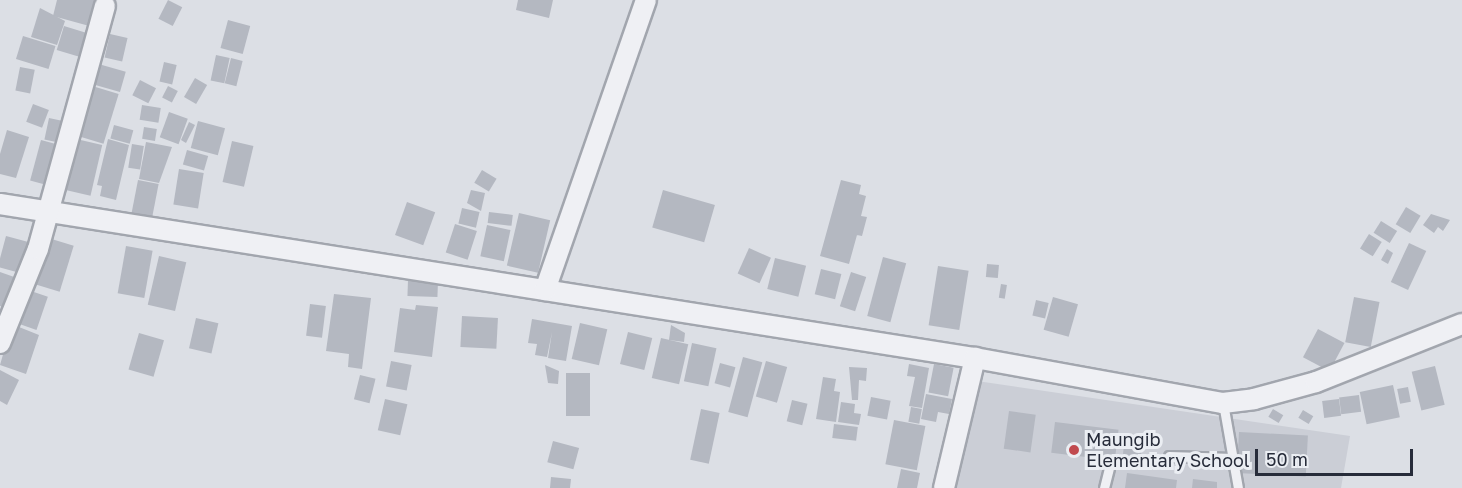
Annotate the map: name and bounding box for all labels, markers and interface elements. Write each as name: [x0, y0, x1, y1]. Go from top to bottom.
place label: Maungib Elementary School: [1086, 429, 1250, 472]
scale bar: [1258, 437, 1416, 475]
marker: Maungib Elementary School: [1067, 443, 1081, 457]
text: 50 m: [1266, 448, 1308, 470]

